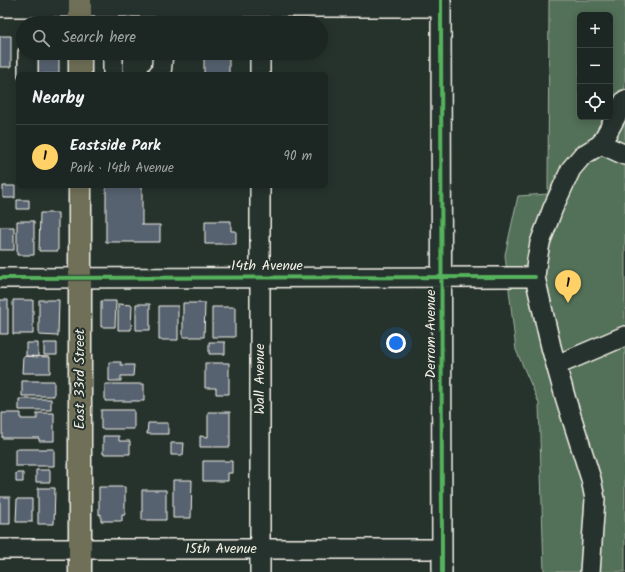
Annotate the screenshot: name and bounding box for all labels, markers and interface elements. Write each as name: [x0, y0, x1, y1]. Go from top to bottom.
map controls: [577, 12, 613, 120]
button: +: [577, 12, 613, 48]
search box: [16, 16, 328, 60]
text: Search here: [62, 26, 136, 50]
icon: search: [30, 27, 52, 49]
button: −: [577, 48, 613, 84]
button: locate: [577, 84, 613, 120]
text: Nearby: [32, 85, 84, 112]
text: Eastside Park: [70, 134, 160, 158]
text: 1: [43, 146, 47, 167]
text: 90 m: [284, 146, 312, 167]
text: Park · 14th Avenue: [70, 158, 174, 179]
street label: 14th Avenue: [231, 255, 304, 277]
pin: 1: [555, 270, 581, 303]
street label: Derrom Avenue: [420, 289, 442, 378]
street label: East 33rd Street: [69, 328, 91, 429]
your location: [386, 333, 406, 353]
street label: Wall Avenue: [249, 343, 271, 415]
street label: 15th Avenue: [185, 538, 258, 560]

